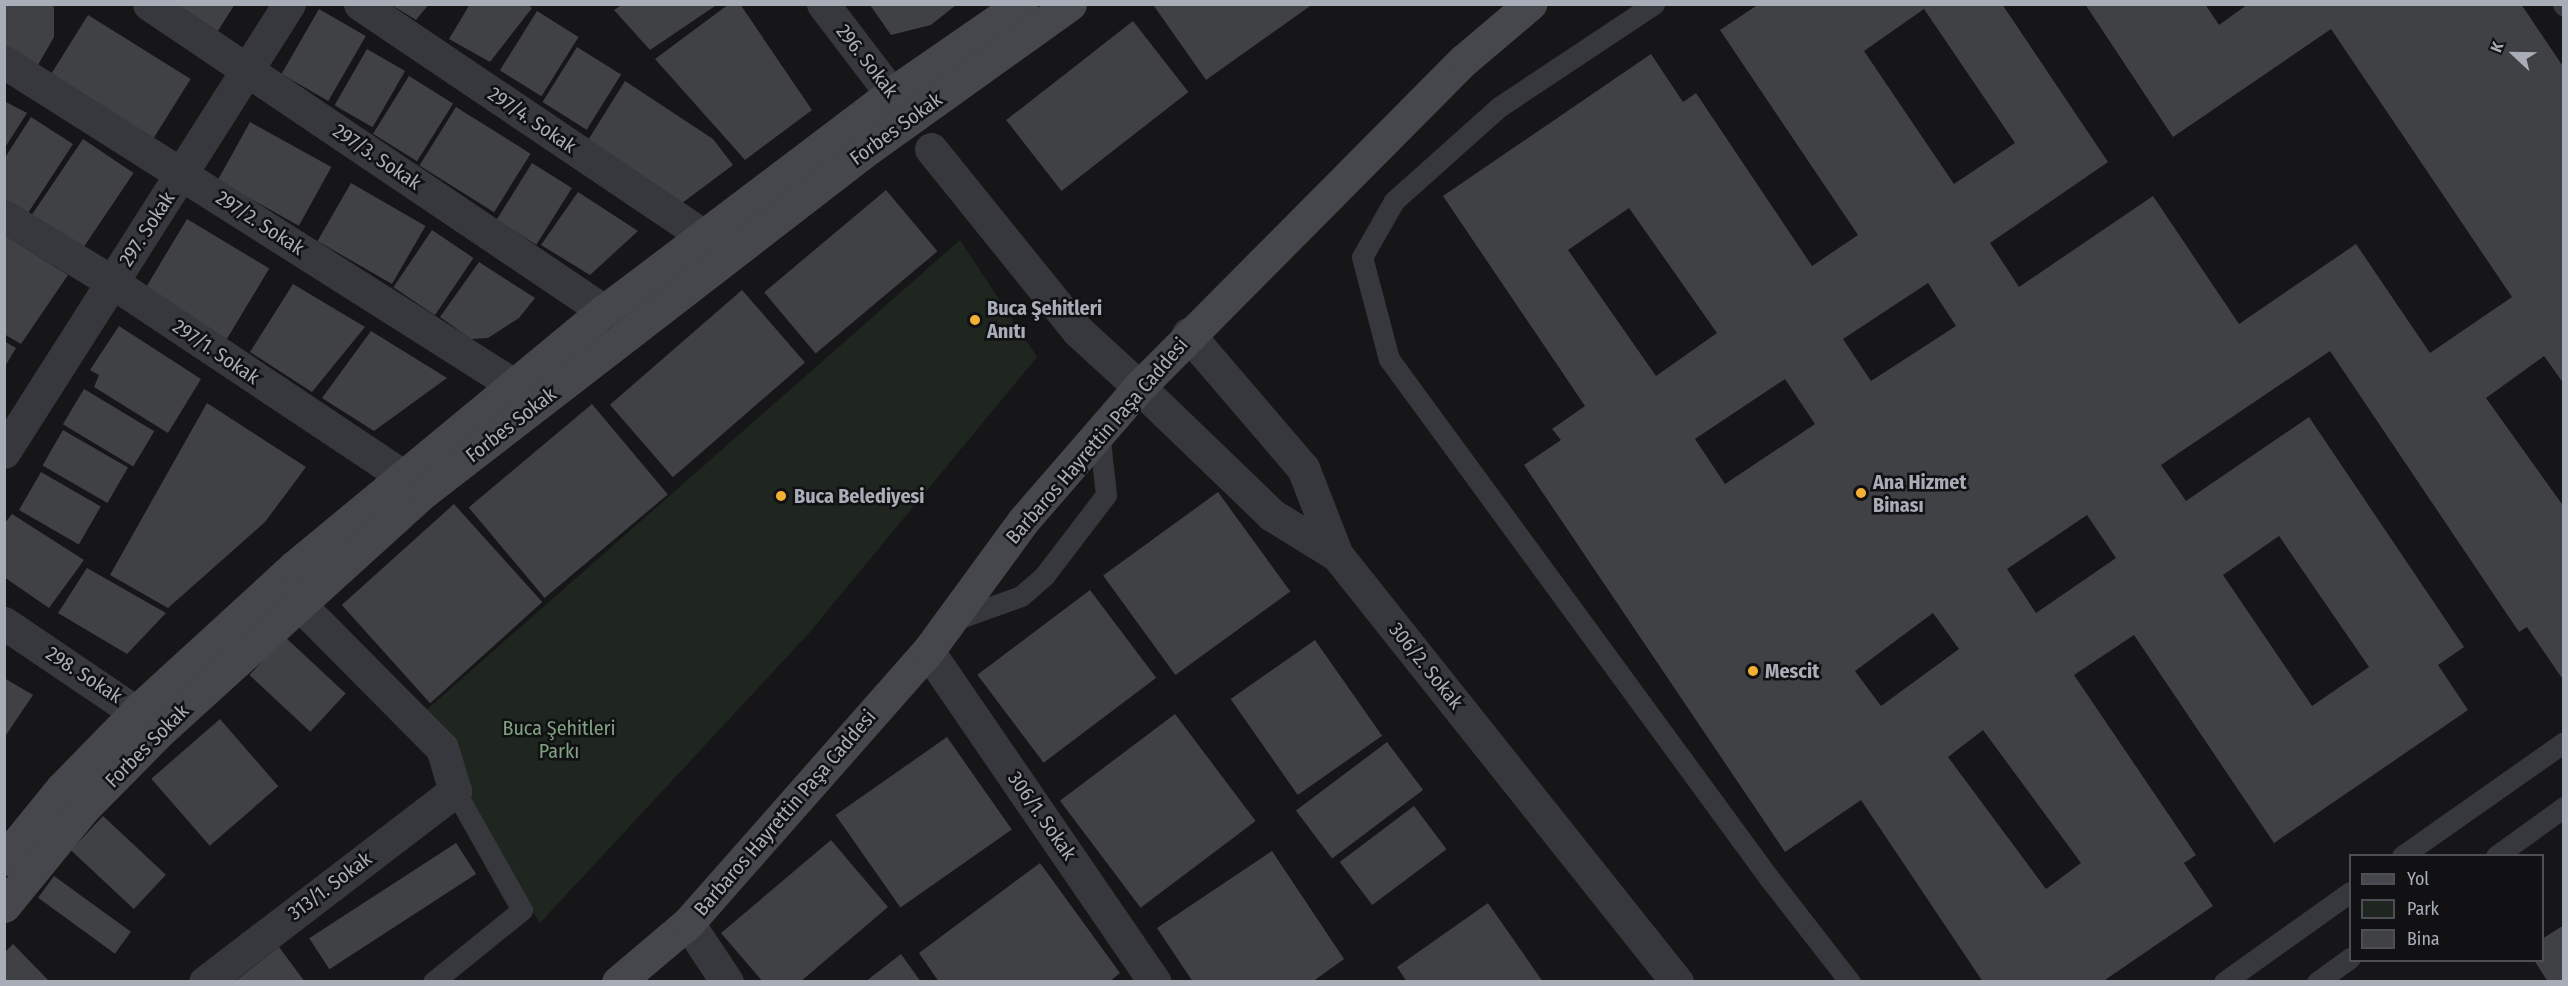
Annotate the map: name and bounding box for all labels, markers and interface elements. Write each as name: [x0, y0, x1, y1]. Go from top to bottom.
street label: 296. Sokak: [831, 20, 903, 102]
north arrow: [2484, 24, 2544, 84]
text: K: [2486, 39, 2507, 55]
street label: 297/4. Sokak: [483, 82, 581, 158]
street label: Forbes Sokak: [845, 88, 947, 170]
street label: 297/3. Sokak: [329, 119, 425, 195]
street label: 297/2. Sokak: [211, 186, 309, 260]
street label: 297. Sokak: [114, 187, 180, 271]
place label: Buca Şehitleri Anıtı: [987, 296, 1102, 343]
marker: Buca Şehitleri Anıtı: [968, 313, 982, 327]
street label: 297/1. Sokak: [168, 314, 264, 390]
street label: Barbaros Hayrettin Paşa Caddesi: [1001, 333, 1193, 549]
street label: Forbes Sokak: [461, 382, 561, 468]
place label: Ana Hizmet Binası: [1873, 470, 1966, 517]
place label: Buca Belediyesi: [794, 484, 925, 508]
marker: Ana Hizmet Binası: [1854, 486, 1868, 500]
marker: Buca Belediyesi: [772, 487, 790, 505]
street label: 306/2. Sokak: [1384, 618, 1468, 714]
street label: 298. Sokak: [41, 642, 127, 708]
place label: Mescit: [1765, 659, 1819, 683]
marker: Mescit: [1746, 664, 1760, 678]
street label: Forbes Sokak: [100, 699, 194, 793]
street label: Barbaros Hayrettin Paşa Caddesi: [689, 705, 881, 921]
park label: Buca Şehitleri Parkı: [502, 716, 616, 763]
street label: 306/1. Sokak: [1003, 767, 1081, 865]
street label: 313/1. Sokak: [283, 847, 377, 925]
legend: [2349, 854, 2544, 962]
text: Yol: [2407, 868, 2429, 890]
text: Park: [2407, 898, 2439, 920]
text: Bina: [2407, 928, 2440, 950]

